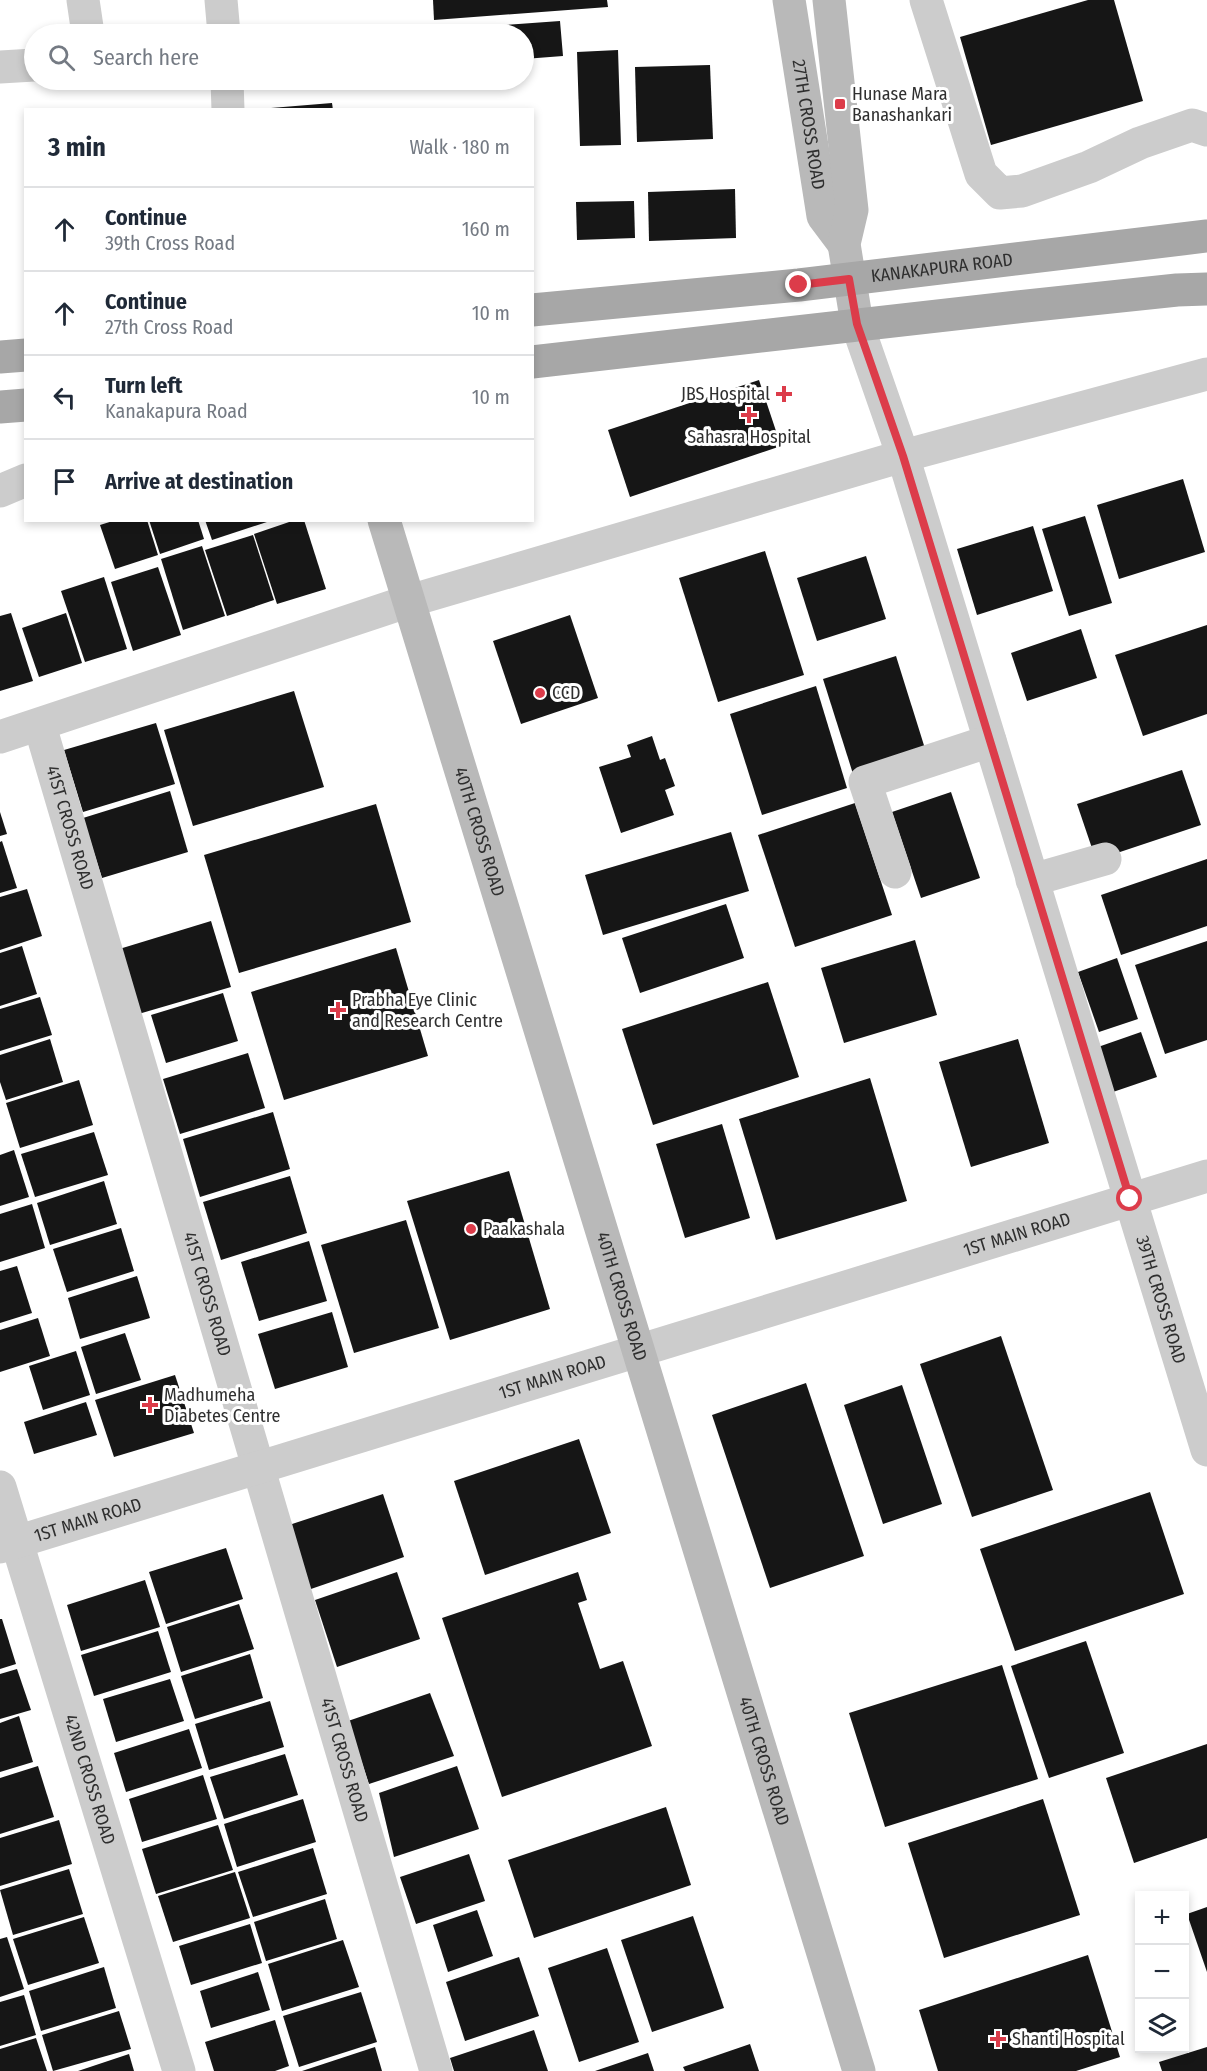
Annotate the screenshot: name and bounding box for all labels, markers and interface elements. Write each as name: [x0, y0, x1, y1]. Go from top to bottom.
search box: [24, 24, 534, 90]
icon: search: [45, 41, 78, 74]
text: Search here: [93, 44, 199, 71]
street label: 27TH CROSS ROAD: [788, 58, 830, 191]
place label: Hunase Mara Banashankari: [852, 83, 952, 126]
marker: Hunase Mara Banashankari: [833, 97, 847, 111]
text: 3 min: [48, 132, 106, 163]
text: Walk · 180 m: [409, 135, 510, 159]
text: Continue: [105, 204, 187, 231]
icon: ahead: [48, 213, 81, 246]
text: 160 m: [462, 217, 510, 241]
text: 39th Cross Road: [105, 231, 235, 255]
street label: KANAKAPURA ROAD: [870, 248, 1014, 287]
route end: [785, 271, 811, 297]
text: Continue: [105, 288, 187, 315]
icon: ahead: [48, 297, 81, 330]
text: 10 m: [472, 301, 510, 325]
text: 27th Cross Road: [105, 315, 233, 339]
text: Turn left: [105, 372, 183, 399]
icon: left: [48, 381, 81, 414]
place label: JBS Hospital: [681, 383, 770, 405]
text: 10 m: [472, 385, 510, 409]
marker: JBS Hospital: [775, 385, 793, 403]
text: Kanakapura Road: [105, 399, 248, 423]
marker: Sahasra Hospital: [740, 406, 758, 424]
place label: Sahasra Hospital: [687, 426, 811, 448]
icon: arrive: [48, 465, 81, 498]
text: Arrive at destination: [105, 468, 293, 495]
place label: CCD: [552, 682, 580, 704]
marker: CCD: [533, 686, 547, 700]
street label: 41ST CROSS ROAD: [41, 763, 99, 892]
street label: 40TH CROSS ROAD: [449, 765, 510, 899]
place label: Prabha Eye Clinic and Research Centre: [352, 989, 503, 1032]
marker: Prabha Eye Clinic and Research Centre: [329, 1001, 347, 1019]
route start: [1116, 1185, 1142, 1211]
street label: 1ST MAIN ROAD: [961, 1208, 1073, 1261]
place label: Paakashala: [483, 1218, 565, 1240]
marker: Paakashala: [464, 1222, 478, 1236]
street label: 41ST CROSS ROAD: [178, 1229, 236, 1359]
street label: 40TH CROSS ROAD: [592, 1229, 652, 1364]
street label: 39TH CROSS ROAD: [1131, 1233, 1191, 1366]
street label: 1ST MAIN ROAD: [496, 1350, 609, 1404]
place label: Madhumeha Diabetes Centre: [164, 1384, 281, 1427]
marker: Madhumeha Diabetes Centre: [141, 1396, 159, 1414]
street label: 1ST MAIN ROAD: [32, 1493, 144, 1547]
street label: 40TH CROSS ROAD: [734, 1694, 794, 1828]
street label: 41ST CROSS ROAD: [316, 1695, 373, 1825]
street label: 42ND CROSS ROAD: [59, 1712, 120, 1847]
map controls: [1135, 1891, 1189, 2053]
button: +: [1135, 1891, 1189, 1945]
button: −: [1135, 1945, 1189, 1999]
button: layers: [1135, 1999, 1189, 2053]
place label: Shanti Hospital: [1012, 2028, 1125, 2050]
marker: Shanti Hospital: [989, 2030, 1007, 2048]

